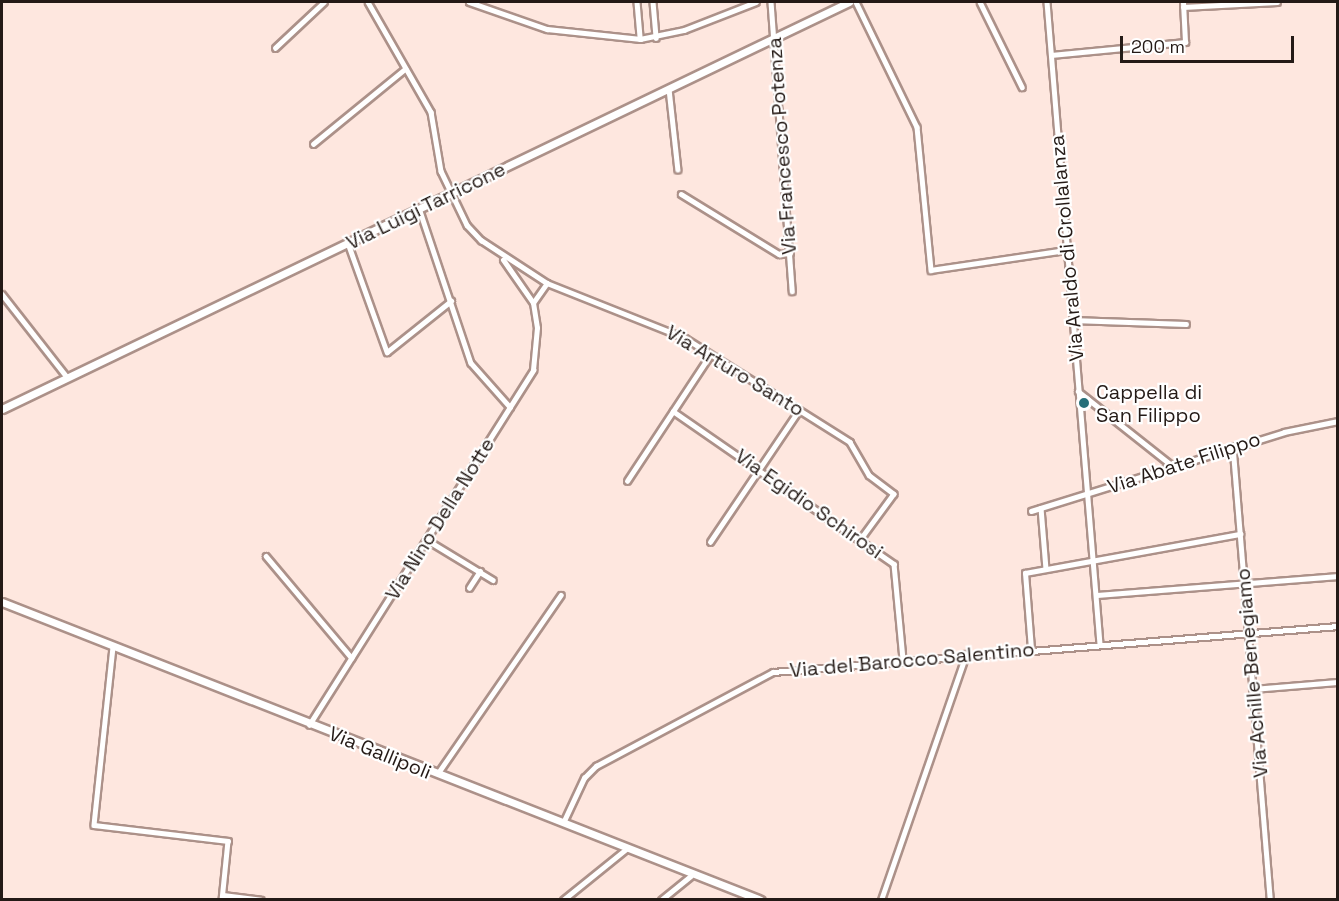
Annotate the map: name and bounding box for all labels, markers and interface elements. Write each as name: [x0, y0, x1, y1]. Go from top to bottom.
scale bar: [1123, 24, 1297, 62]
text: 200 m: [1131, 35, 1185, 58]
street label: Via Francesco Potenza: [762, 36, 802, 256]
street label: Via Araldo di Crollalanza: [1045, 134, 1089, 362]
street label: Via Luigi Tarricone: [342, 157, 510, 255]
street label: Via Arturo Santo: [661, 320, 809, 422]
place label: Cappella di San Filippo: [1096, 380, 1202, 427]
marker: Cappella di San Filippo: [1077, 396, 1091, 410]
street label: Via Abate Filippo: [1104, 427, 1264, 499]
street label: Via Nino Della Notte: [380, 434, 500, 604]
street label: Via Egidio Schirosi: [731, 444, 887, 564]
street label: Via Achille Benegiamo: [1231, 567, 1273, 779]
street label: Via del Barocco Salentino: [789, 637, 1035, 683]
street label: Via Gallipoli: [325, 722, 435, 784]

